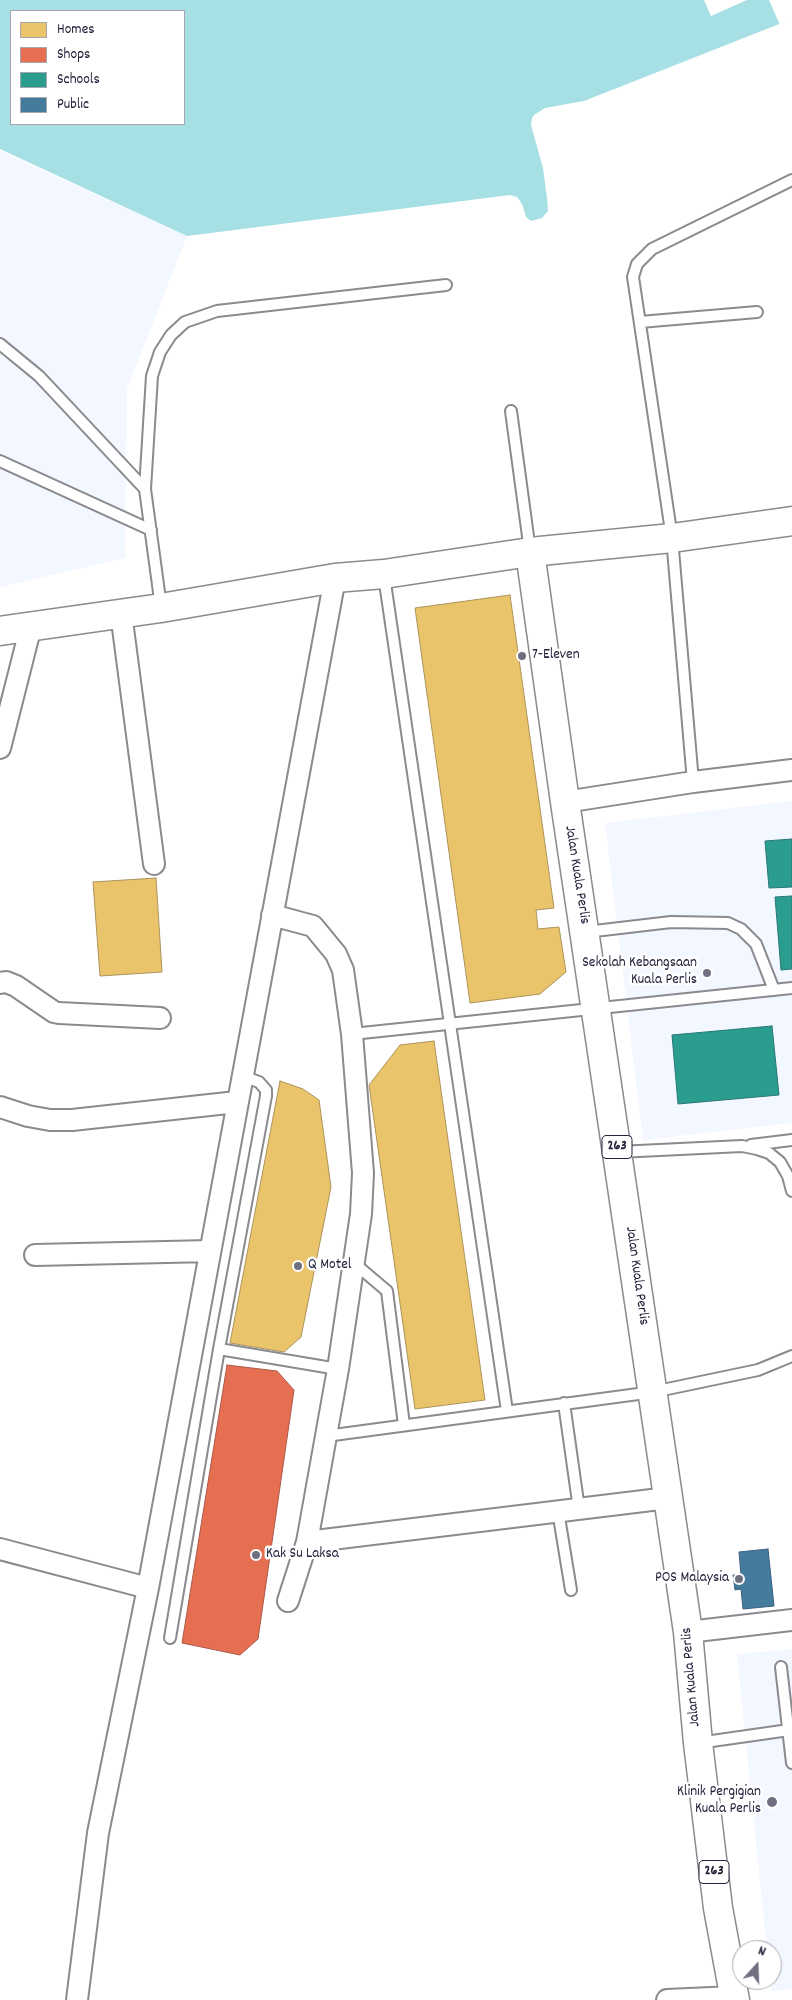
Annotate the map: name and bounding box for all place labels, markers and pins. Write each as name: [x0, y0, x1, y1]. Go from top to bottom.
place label: 7-Eleven: [532, 647, 580, 665]
marker: 7-Eleven: [516, 650, 528, 662]
place label: Sekolah Kebangsaan Kuala Perlis: [582, 955, 697, 990]
marker: Sekolah Kebangsaan Kuala Perlis: [701, 967, 713, 979]
place label: Q Motel: [308, 1257, 351, 1275]
marker: Q Motel: [292, 1260, 304, 1272]
place label: Kak Su Laksa: [266, 1546, 339, 1564]
marker: Kak Su Laksa: [250, 1549, 262, 1561]
place label: POS Malaysia: [655, 1570, 729, 1588]
marker: POS Malaysia: [733, 1573, 745, 1585]
place label: Klinik Pergigian Kuala Perlis: [677, 1784, 761, 1819]
marker: Klinik Pergigian Kuala Perlis: [765, 1795, 779, 1809]

